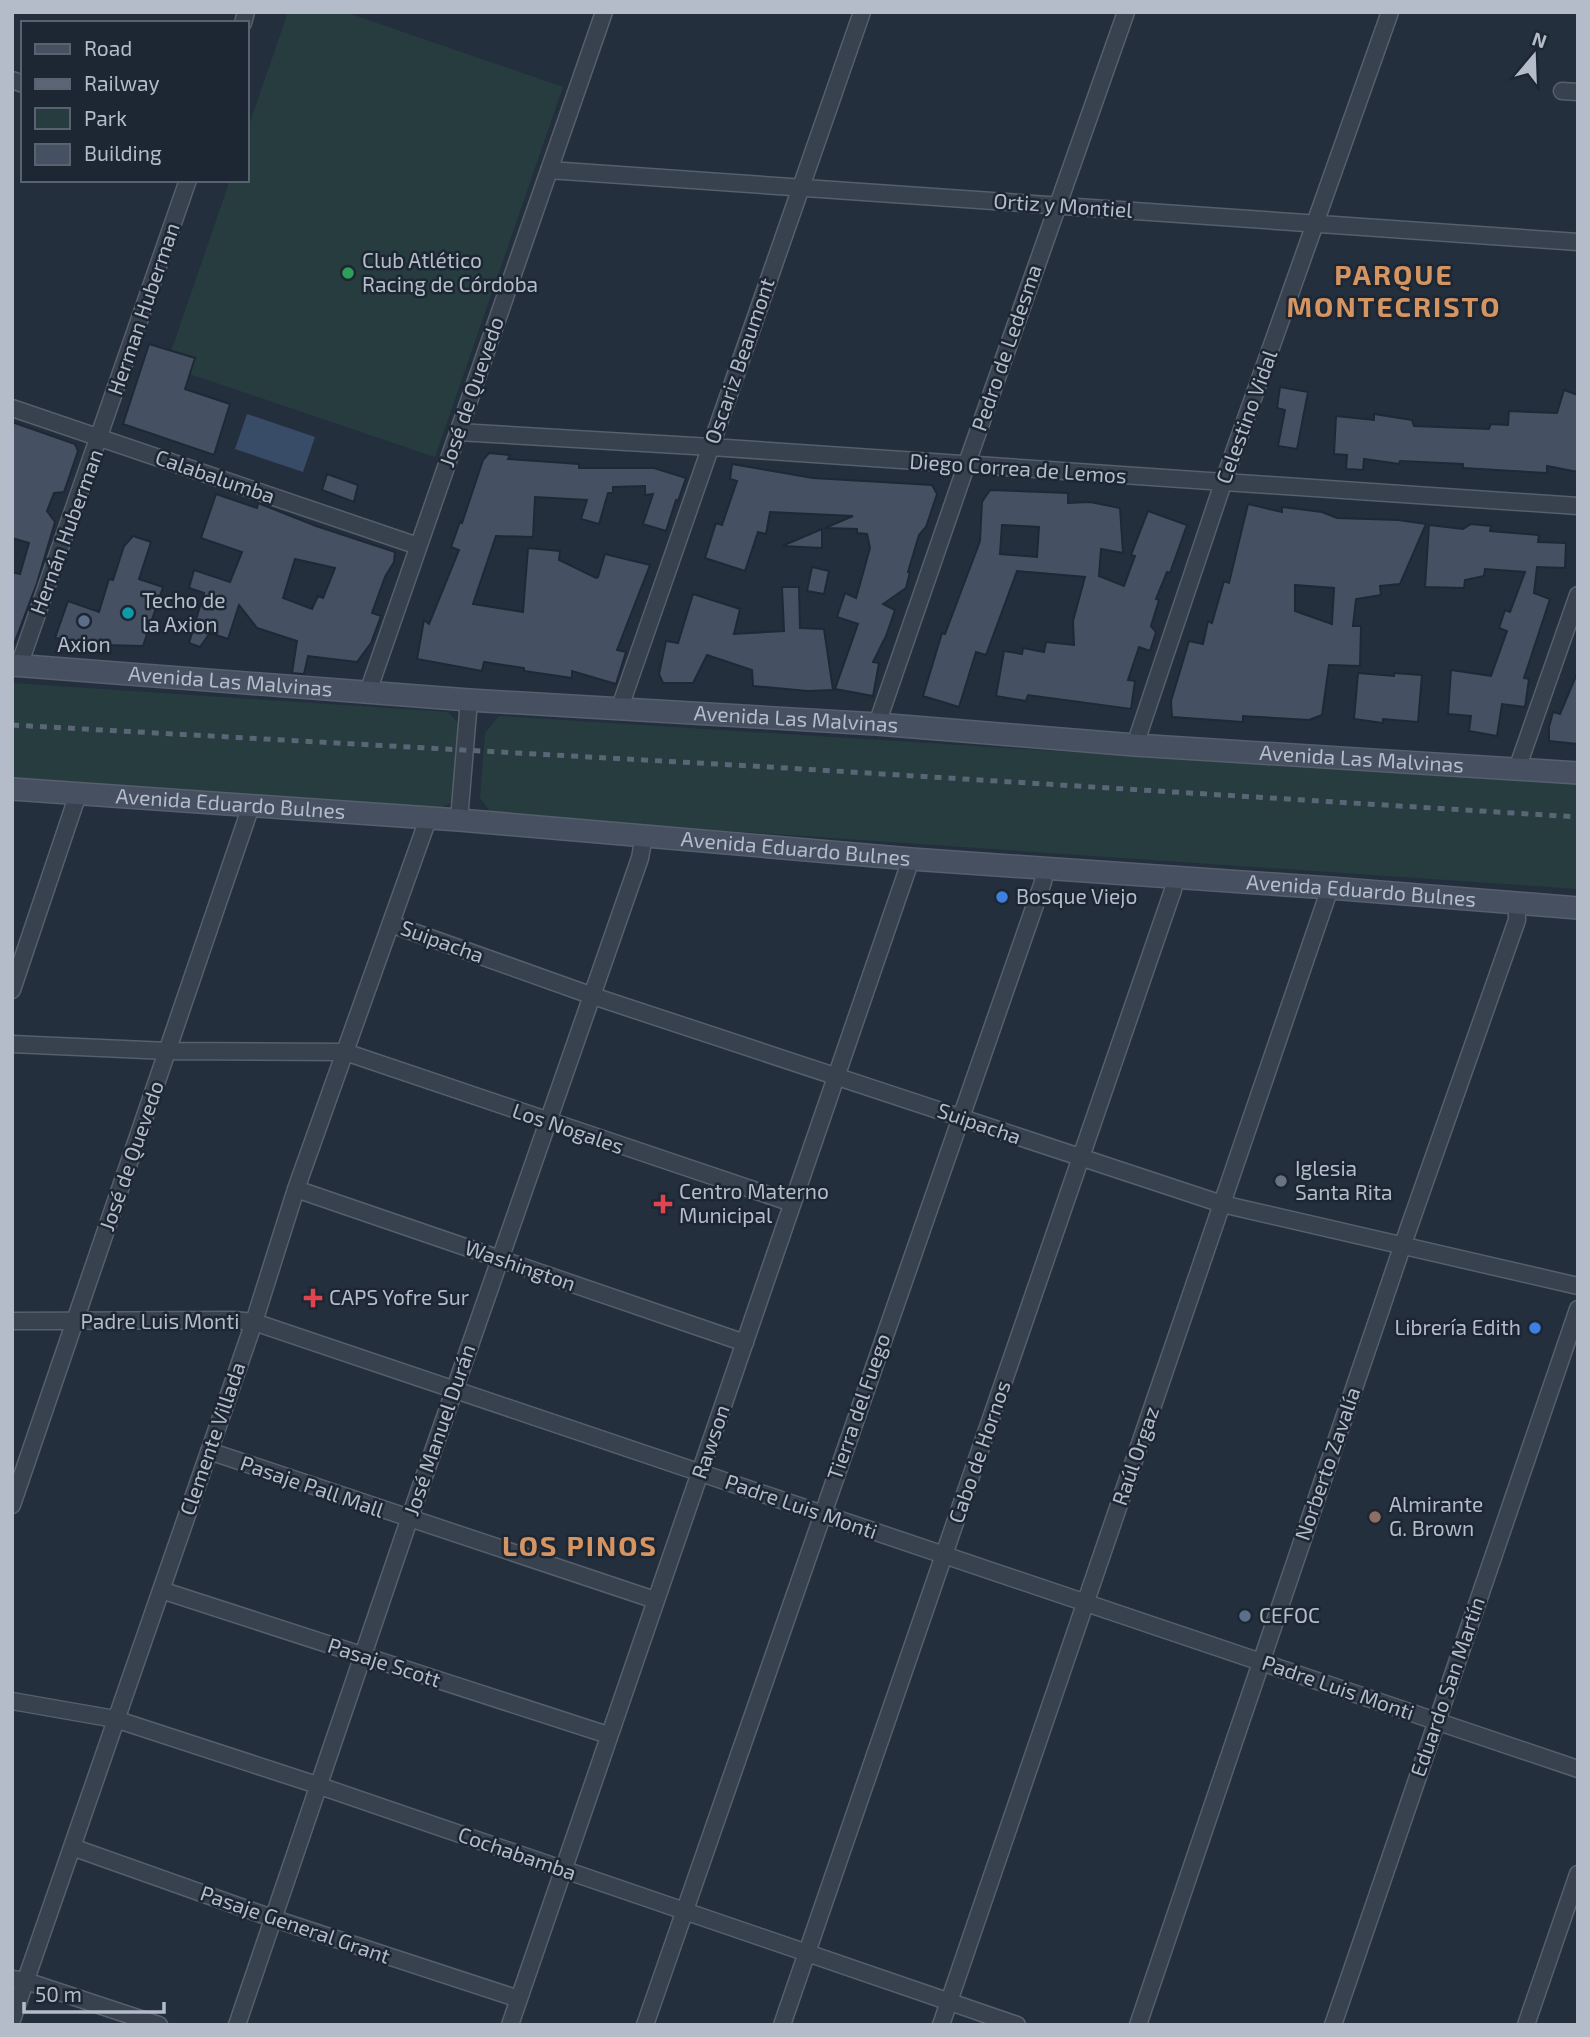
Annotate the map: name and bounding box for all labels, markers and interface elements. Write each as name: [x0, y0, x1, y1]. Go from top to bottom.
legend: [21, 21, 248, 182]
north arrow: [1499, 21, 1569, 91]
text: N: [1529, 26, 1550, 53]
text: Road: [84, 35, 132, 60]
text: Railway: [84, 70, 160, 95]
text: Park: [84, 105, 127, 130]
text: Building: [84, 140, 162, 165]
street label: Ortiz y Montiel: [993, 187, 1134, 222]
street label: Herman Huberman: [101, 219, 184, 398]
place label: Club Atlético Racing de Córdoba: [362, 247, 538, 296]
district label: PARQUE MONTECRISTO: [1287, 257, 1501, 323]
street label: Pedro de Ledesma: [965, 261, 1046, 434]
marker: Club Atlético Racing de Córdoba: [340, 265, 356, 281]
street label: Oscariz Beaumont: [698, 274, 779, 447]
street label: José de Quevedo: [433, 313, 509, 470]
street label: Celestino Vidal: [1210, 345, 1282, 487]
street label: Calabalumba: [152, 443, 279, 508]
street label: Hernán Huberman: [24, 445, 107, 618]
street label: Diego Correa de Lemos: [909, 447, 1128, 488]
place label: Techo de la Axion: [142, 587, 226, 636]
marker: Techo de la Axion: [120, 605, 136, 621]
marker: Axion: [76, 613, 92, 629]
place label: Axion: [57, 631, 111, 656]
street label: Avenida Las Malvinas: [127, 660, 334, 701]
street label: Avenida Las Malvinas: [693, 699, 899, 737]
street label: Avenida Las Malvinas: [1259, 739, 1465, 777]
street label: Avenida Eduardo Bulnes: [115, 782, 346, 823]
street label: Avenida Eduardo Bulnes: [680, 825, 912, 870]
street label: Avenida Eduardo Bulnes: [1246, 868, 1477, 911]
place label: Bosque Viejo: [1016, 883, 1137, 909]
marker: Bosque Viejo: [994, 889, 1010, 905]
street label: Suipacha: [398, 914, 488, 967]
street label: José de Quevedo: [93, 1077, 169, 1234]
street label: Los Nogales: [510, 1097, 627, 1158]
street label: Suipacha: [934, 1097, 1025, 1149]
place label: Iglesia Santa Rita: [1295, 1155, 1392, 1204]
marker: Iglesia Santa Rita: [1273, 1173, 1289, 1189]
place label: Centro Materno Municipal: [679, 1178, 829, 1227]
marker: Centro Materno Municipal: [653, 1194, 673, 1214]
street label: Washington: [462, 1234, 579, 1295]
place label: CAPS Yofre Sur: [329, 1284, 470, 1309]
marker: CAPS Yofre Sur: [303, 1288, 323, 1308]
street label: Padre Luis Monti: [80, 1308, 240, 1333]
place label: Librería Edith: [1395, 1314, 1521, 1339]
marker: Librería Edith: [1527, 1320, 1543, 1336]
street label: Tierra del Fuego: [821, 1330, 894, 1483]
street label: José Manuel Durán: [398, 1341, 480, 1518]
street label: Clemente Villada: [174, 1359, 250, 1518]
street label: Cabo de Hornos: [942, 1377, 1015, 1526]
street label: Norberto Zavalía: [1289, 1384, 1365, 1543]
street label: Rawson: [685, 1401, 734, 1482]
street label: Raúl Orgaz: [1106, 1403, 1163, 1508]
street label: Pasaje Pall Mall: [237, 1449, 388, 1523]
street label: Padre Luis Monti: [722, 1468, 881, 1543]
place label: Almirante G. Brown: [1389, 1491, 1483, 1540]
marker: Almirante G. Brown: [1367, 1509, 1383, 1525]
district label: LOS PINOS: [502, 1528, 658, 1562]
street label: Eduardo San Martín: [1404, 1593, 1489, 1780]
place label: CEFOC: [1259, 1602, 1320, 1627]
marker: CEFOC: [1237, 1608, 1253, 1624]
street label: Pasaje Scott: [325, 1632, 444, 1692]
street label: Padre Luis Monti: [1259, 1649, 1418, 1724]
street label: Cochabamba: [455, 1821, 580, 1884]
street label: Pasaje General Grant: [197, 1879, 394, 1969]
scale bar: [24, 1970, 164, 2014]
text: 50 m: [35, 1981, 82, 2006]

